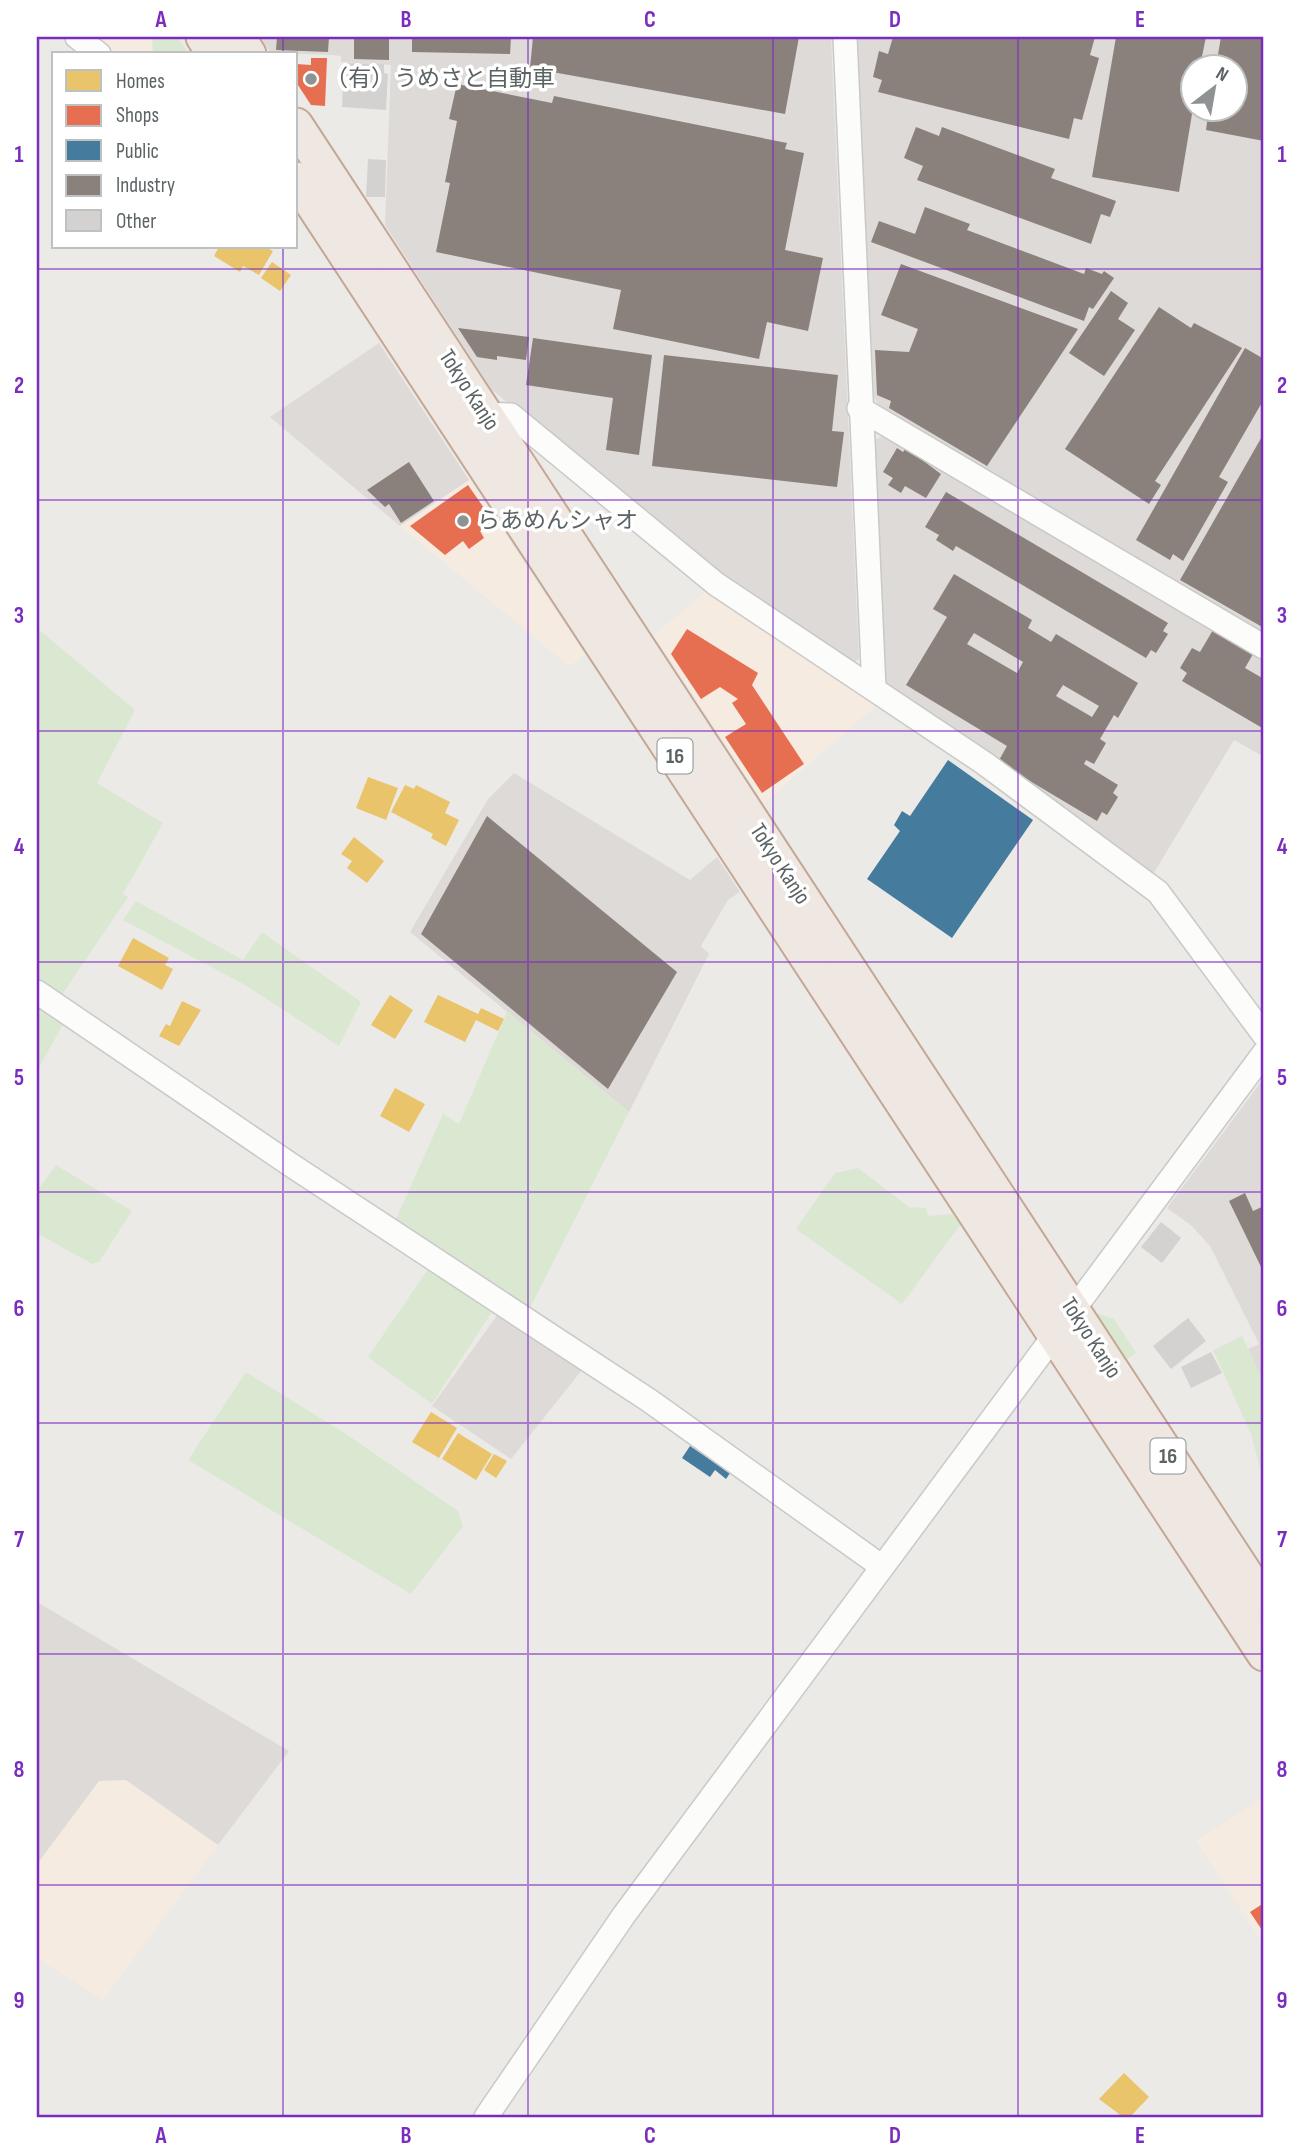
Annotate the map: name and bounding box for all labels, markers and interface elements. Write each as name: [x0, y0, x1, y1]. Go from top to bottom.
text: A: [155, 6, 168, 34]
text: B: [401, 6, 412, 34]
text: C: [644, 6, 656, 34]
text: D: [889, 6, 901, 34]
text: E: [1135, 6, 1145, 34]
legend: [52, 52, 298, 248]
north arrow: [1178, 52, 1248, 122]
text: N: [1212, 62, 1232, 87]
place label: （有）うめさと自動車: [325, 65, 555, 93]
text: Homes: [116, 69, 165, 94]
marker: （有）うめさと自動車: [303, 71, 319, 87]
text: Shops: [116, 103, 159, 128]
text: Public: [116, 139, 159, 164]
text: 1: [14, 141, 24, 169]
text: 1: [1277, 141, 1287, 169]
text: Industry: [116, 173, 175, 198]
text: Other: [116, 209, 156, 234]
street label: Tokyo Kanjo: [433, 344, 505, 436]
text: 2: [14, 372, 24, 400]
text: 2: [1277, 372, 1287, 400]
place label: らあめんシャオ: [477, 507, 638, 535]
marker: らあめんシャオ: [455, 513, 471, 529]
text: 3: [14, 602, 24, 630]
text: 3: [1277, 602, 1287, 630]
road number: 16: [658, 738, 692, 774]
street label: Tokyo Kanjo: [744, 818, 816, 910]
text: 4: [14, 833, 25, 861]
text: 4: [1277, 833, 1288, 861]
text: 5: [14, 1064, 24, 1092]
text: 5: [1277, 1064, 1287, 1092]
street label: Tokyo Kanjo: [1055, 1292, 1127, 1384]
text: 6: [14, 1295, 24, 1323]
text: 6: [1277, 1295, 1287, 1323]
road number: 16: [1150, 1438, 1186, 1474]
text: 7: [14, 1526, 24, 1554]
text: 7: [1277, 1526, 1287, 1554]
text: 8: [14, 1756, 25, 1784]
text: 8: [1277, 1756, 1288, 1784]
text: 9: [14, 1987, 24, 2015]
text: 9: [1277, 1987, 1287, 2015]
text: A: [155, 2122, 168, 2150]
text: B: [401, 2122, 412, 2150]
text: C: [644, 2122, 656, 2150]
text: D: [889, 2122, 901, 2150]
text: E: [1135, 2122, 1145, 2150]

